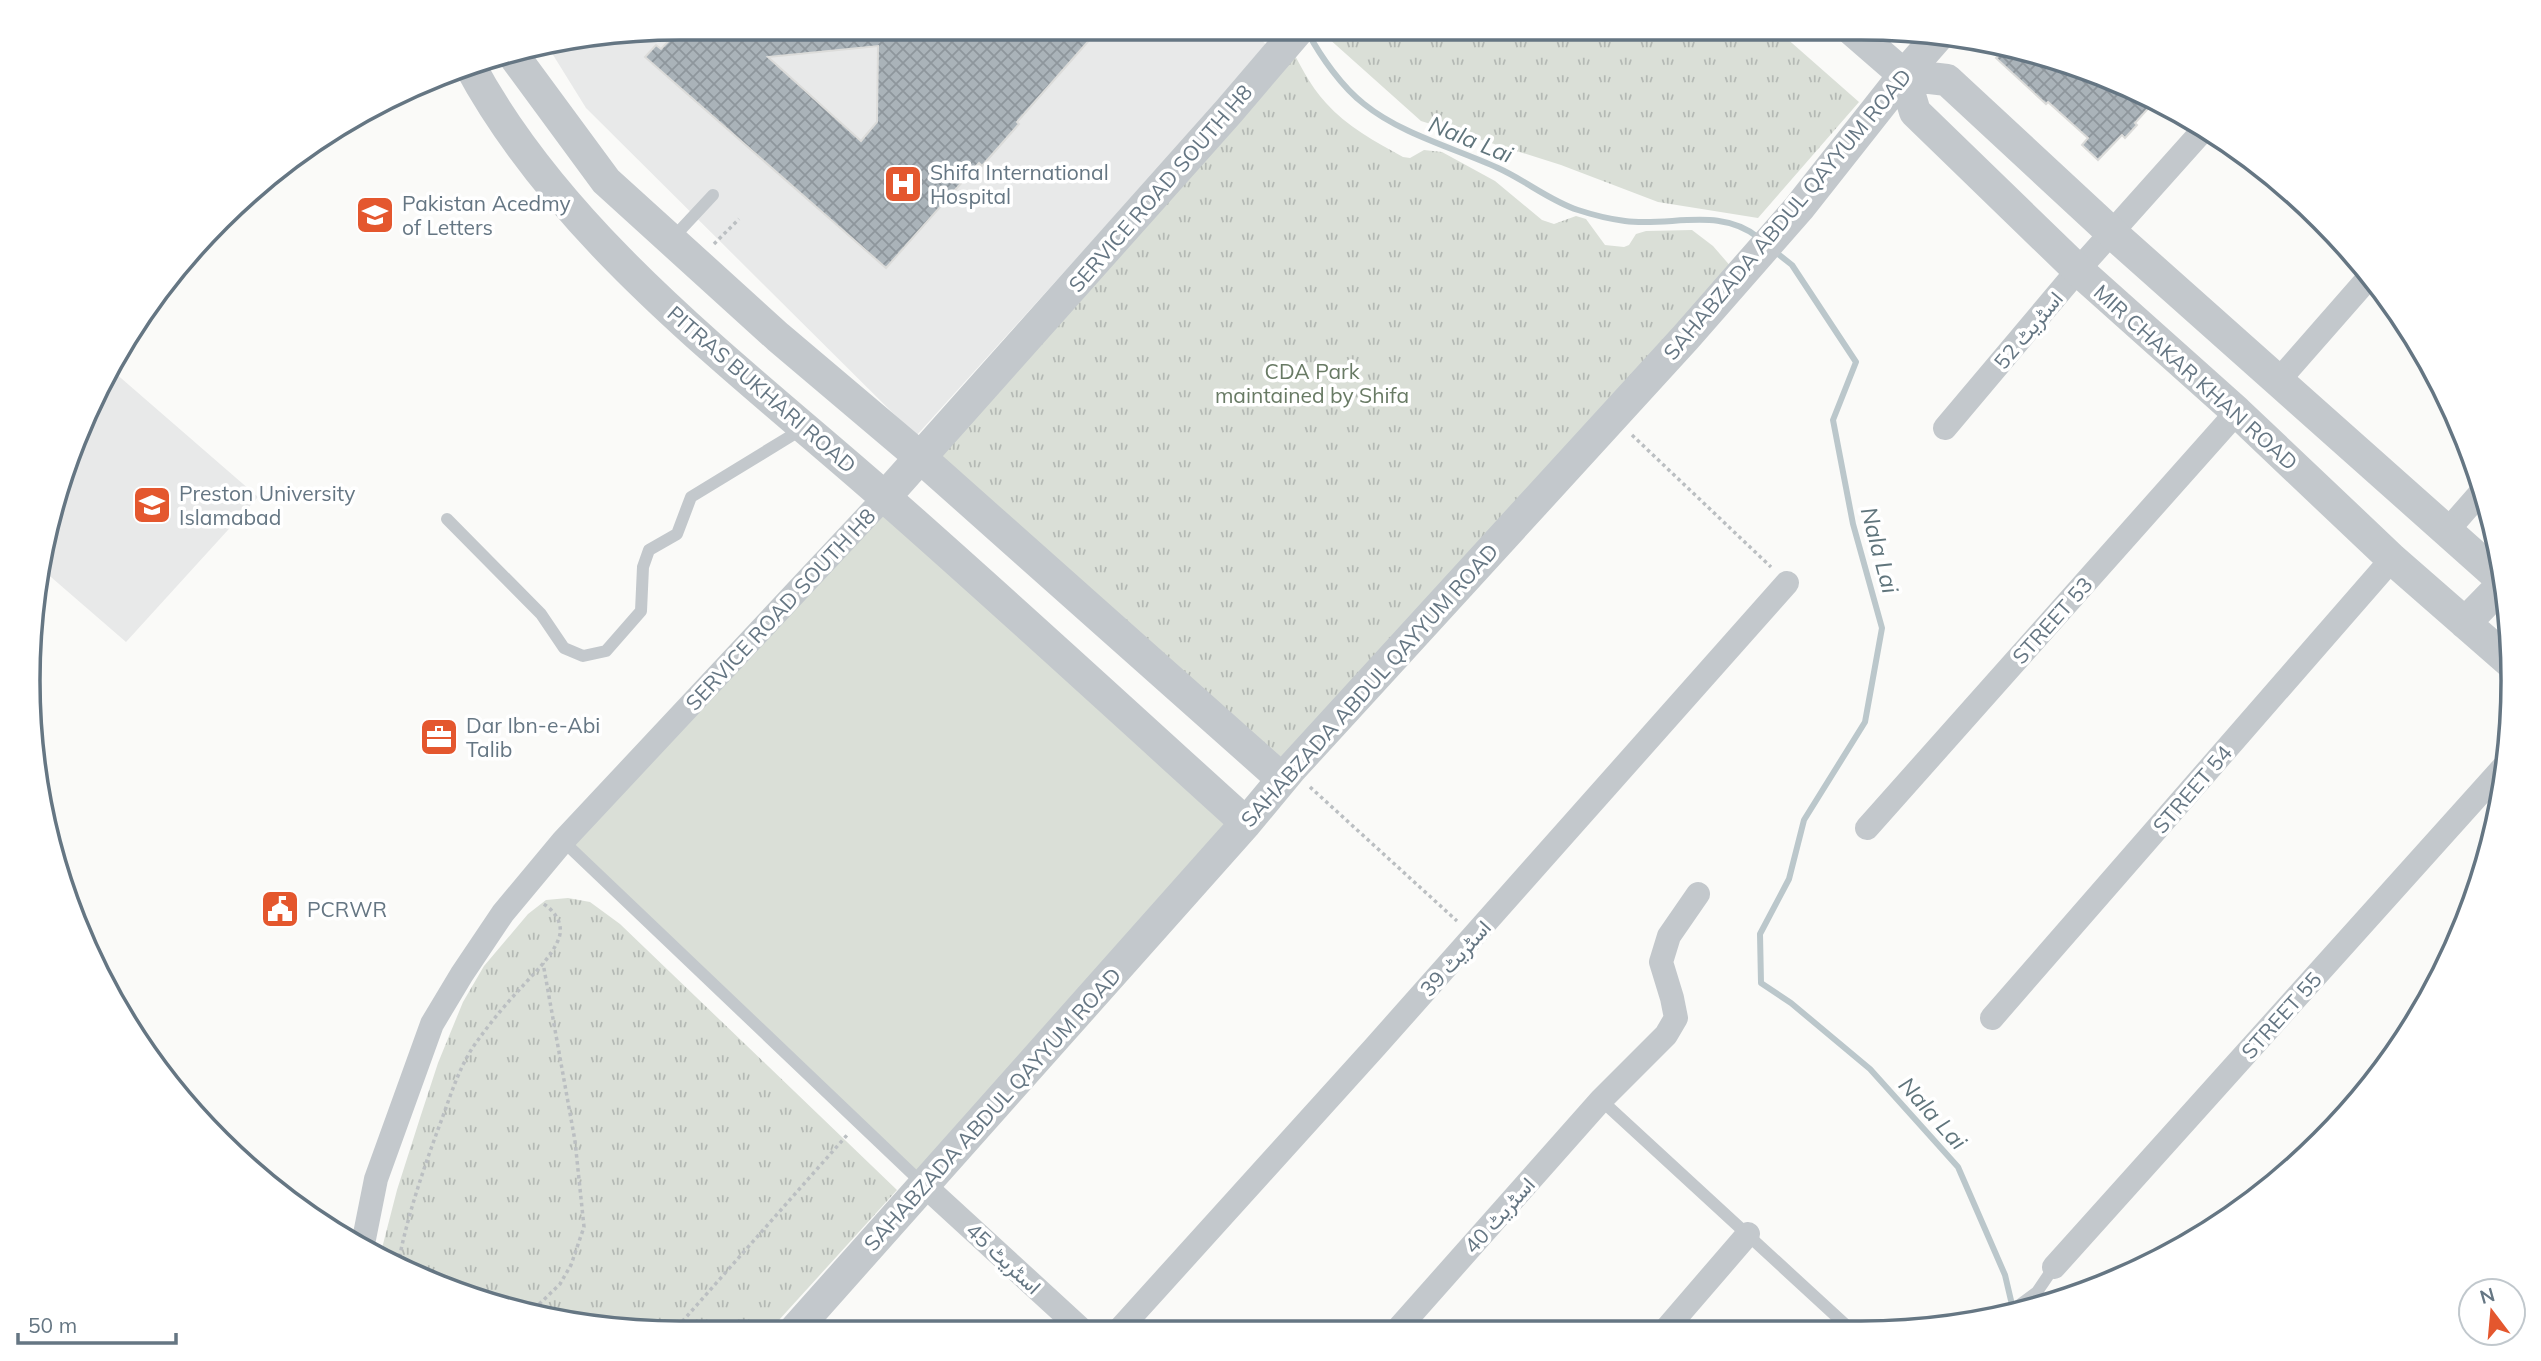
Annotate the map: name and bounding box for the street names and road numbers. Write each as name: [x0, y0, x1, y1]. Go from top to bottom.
street label: SAHABZADA ABDUL QAYYUM ROAD: [1658, 63, 1916, 365]
street label: SERVICE ROAD SOUTH H8: [1063, 79, 1257, 297]
street label: MIR CHAKAR KHAN ROAD: [2089, 279, 2303, 475]
street label: اسٹریٹ 52: [1988, 286, 2069, 375]
street label: PITRAS BUKHARI ROAD: [662, 300, 862, 478]
street label: SERVICE ROAD SOUTH H8: [680, 503, 880, 715]
street label: SAHABZADA ABDUL QAYYUM ROAD: [1235, 538, 1503, 832]
street label: STREET 53: [2006, 571, 2098, 669]
street label: STREET 54: [2147, 740, 2237, 838]
street label: اسٹریٹ 39: [1414, 915, 1497, 1002]
street label: SAHABZADA ABDUL QAYYUM ROAD: [858, 962, 1126, 1256]
street label: STREET 55: [2235, 966, 2327, 1064]
street label: اسٹریٹ 40: [1458, 1172, 1541, 1259]
street label: اسٹریٹ 45: [960, 1217, 1047, 1300]

